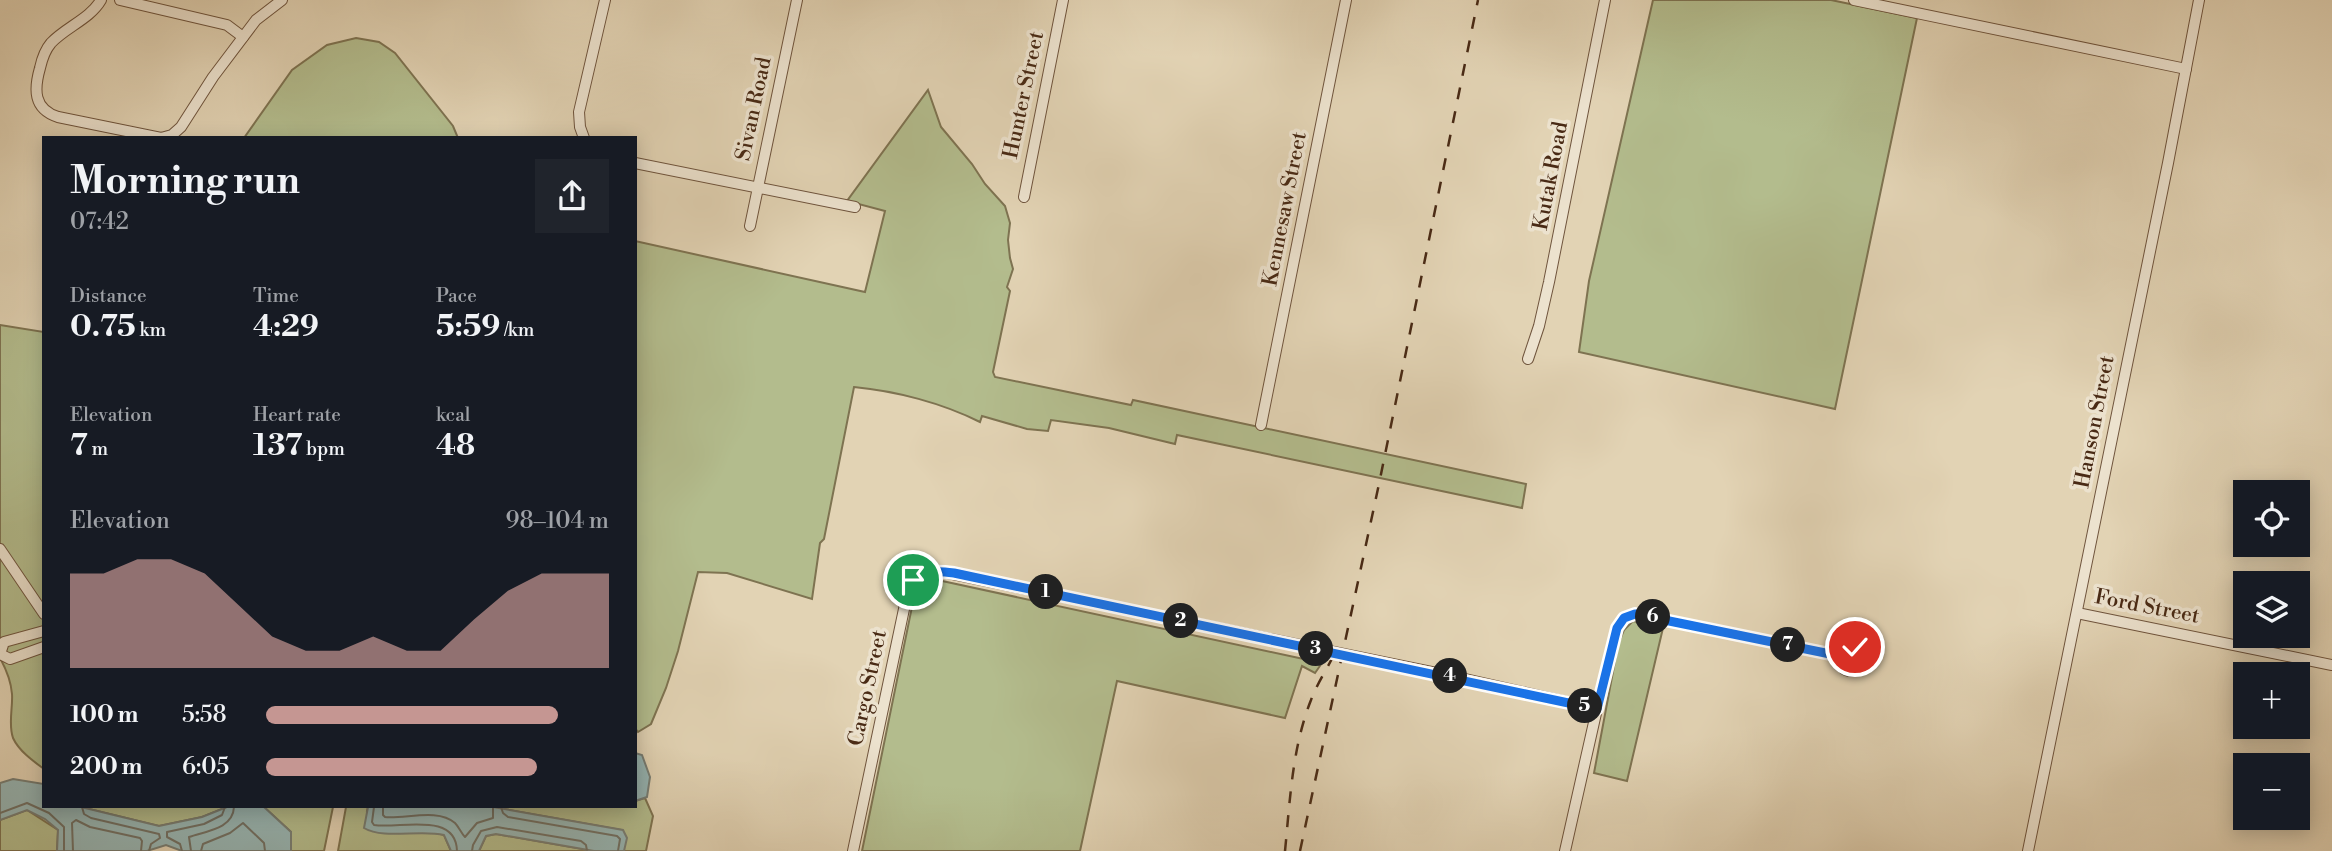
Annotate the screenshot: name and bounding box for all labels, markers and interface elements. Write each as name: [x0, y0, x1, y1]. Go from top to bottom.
street label: Hunter Street: [998, 28, 1050, 161]
street label: Sivan Road: [730, 55, 778, 163]
street label: Kutak Road: [1528, 119, 1574, 232]
street label: Kennesaw Street: [1257, 129, 1313, 289]
text: Morning run: [70, 158, 300, 205]
button: share: [535, 159, 609, 233]
text: 07:42: [70, 208, 129, 236]
text: Distance: [70, 284, 147, 308]
text: Time: [253, 284, 299, 308]
text: Pace: [436, 284, 477, 308]
text: 0.75: [70, 308, 136, 346]
text: 4:29: [253, 308, 319, 346]
text: 5:59: [436, 308, 500, 346]
text: km: [136, 318, 166, 342]
text: /km: [500, 318, 534, 342]
street label: Hanson Street: [2069, 353, 2121, 491]
text: Elevation: [70, 403, 152, 427]
text: Heart rate: [253, 403, 341, 427]
text: kcal: [436, 403, 470, 427]
text: 7: [70, 427, 88, 465]
text: 137: [253, 427, 302, 465]
text: 48: [436, 427, 475, 465]
text: m: [88, 437, 108, 461]
text: bpm: [302, 437, 345, 461]
map controls: [2233, 480, 2310, 830]
button: locate: [2233, 480, 2310, 557]
text: Elevation: [70, 507, 170, 535]
text: 98–104 m: [506, 507, 609, 535]
pin: [883, 550, 943, 610]
icon: arrive: [894, 561, 932, 599]
button: layers: [2233, 571, 2310, 648]
pin: 1: [1028, 574, 1064, 610]
text: 1: [1041, 579, 1050, 603]
street label: Ford Street: [2092, 584, 2202, 630]
pin: 6: [1636, 600, 1670, 634]
pin: 2: [1164, 604, 1198, 638]
text: 6: [1647, 604, 1658, 628]
text: 2: [1175, 608, 1186, 632]
pin: [1825, 617, 1885, 677]
street label: Cargo Street: [843, 627, 893, 748]
pin: 7: [1770, 628, 1806, 662]
icon: check: [1836, 628, 1874, 666]
pin: 3: [1298, 632, 1334, 666]
text: 7: [1782, 632, 1793, 656]
text: 3: [1310, 636, 1321, 660]
pin: 4: [1432, 658, 1468, 694]
button: +: [2233, 662, 2310, 739]
text: 4: [1443, 663, 1456, 687]
pin: 5: [1568, 688, 1602, 724]
text: 5: [1579, 693, 1590, 717]
text: 100 m: [70, 701, 138, 729]
text: 5:58: [182, 701, 227, 729]
text: 200 m: [70, 753, 142, 781]
text: 6:05: [182, 753, 229, 781]
button: −: [2233, 753, 2310, 830]

